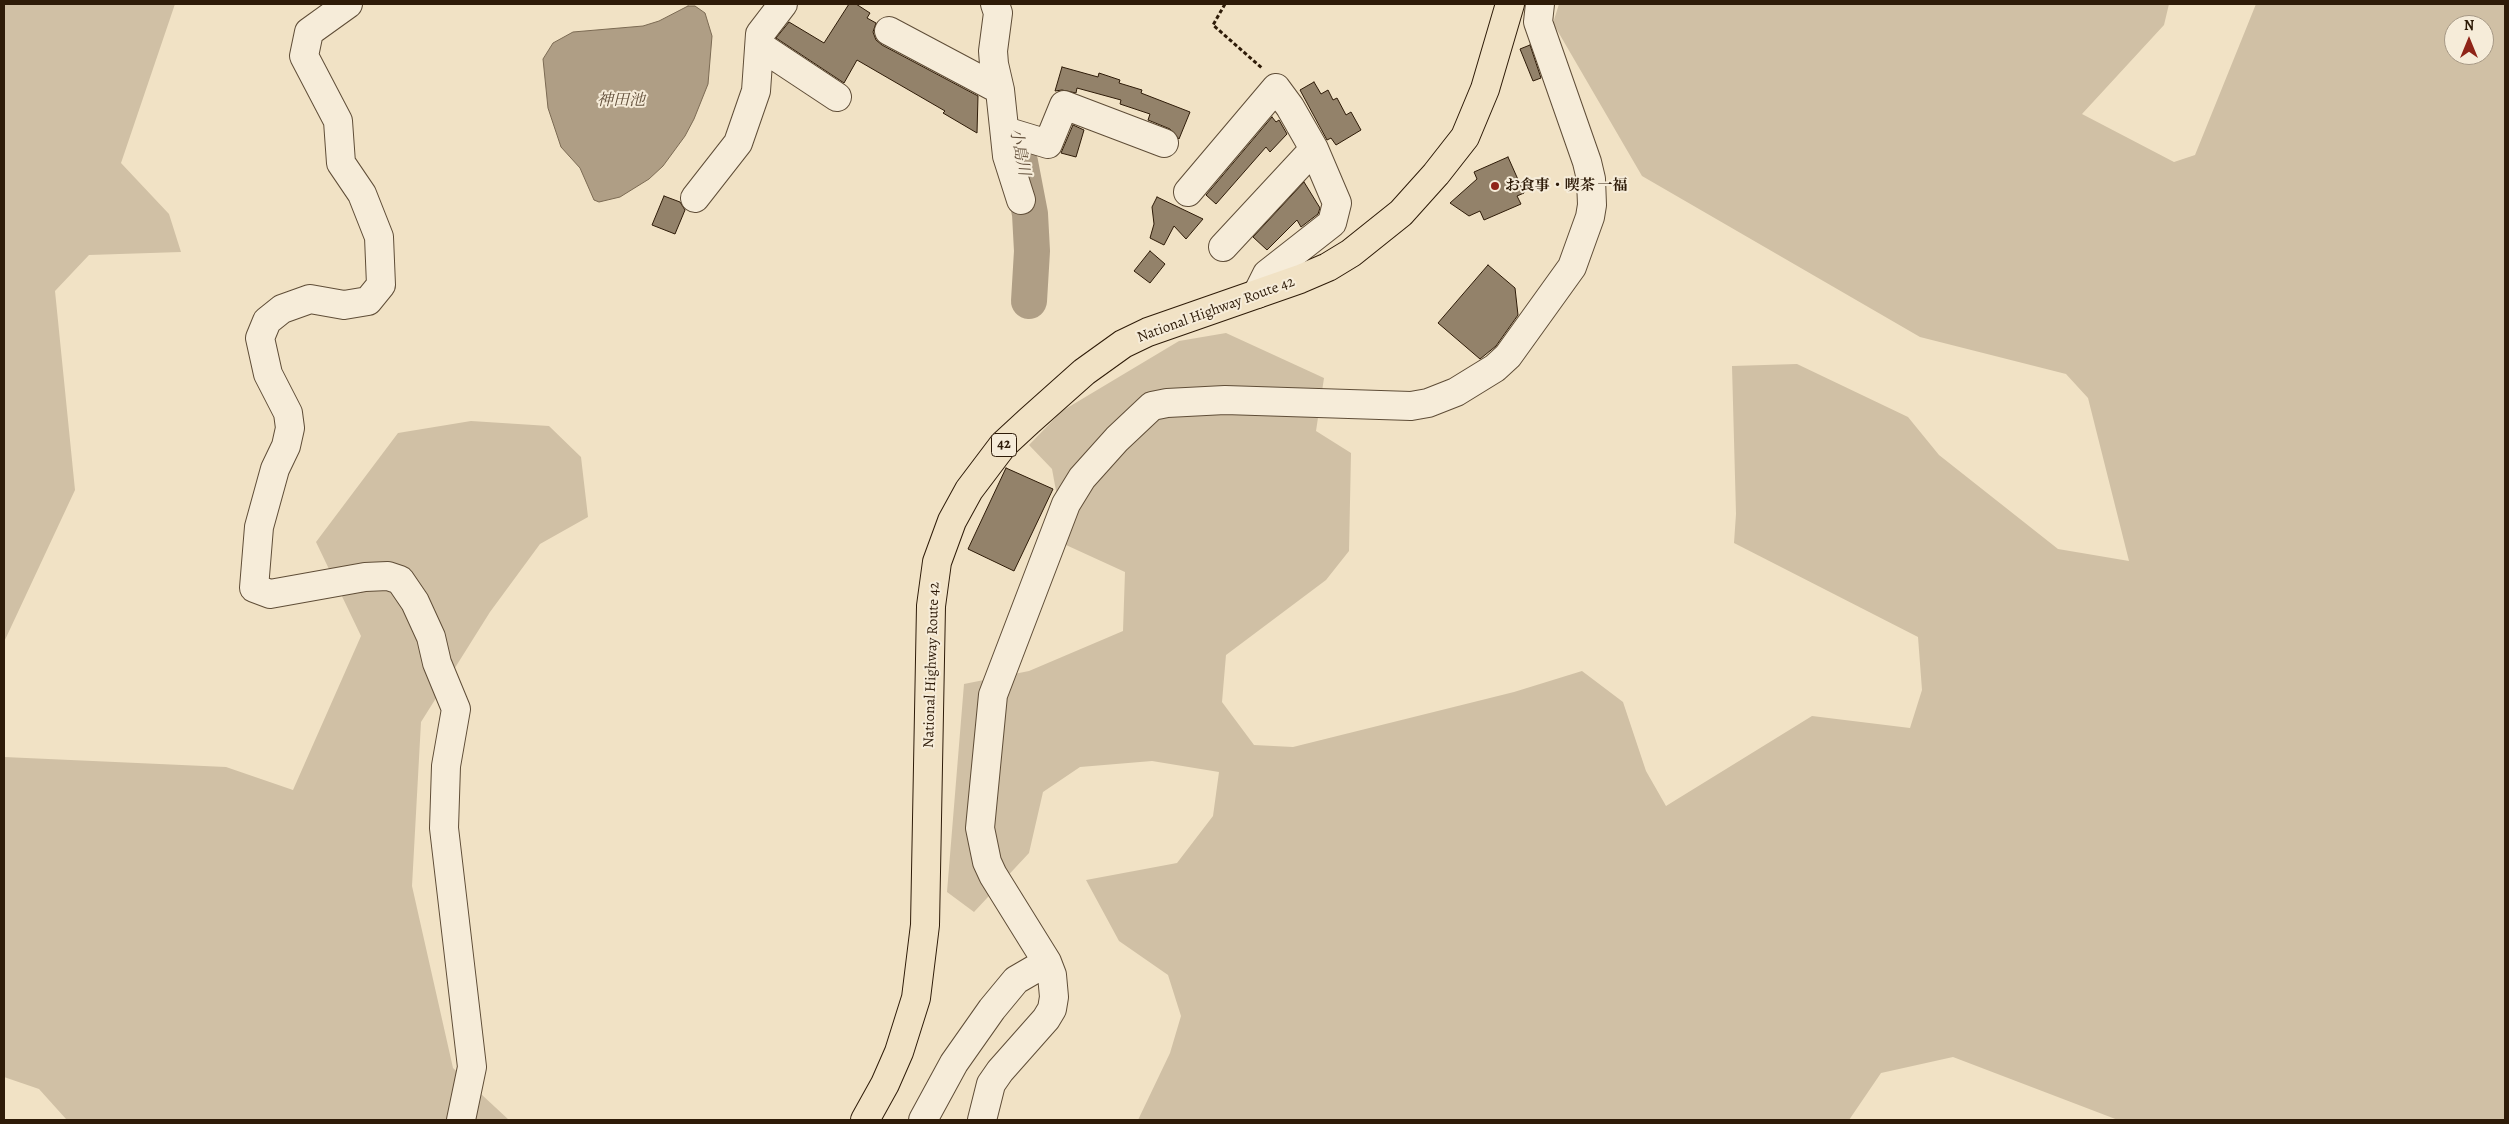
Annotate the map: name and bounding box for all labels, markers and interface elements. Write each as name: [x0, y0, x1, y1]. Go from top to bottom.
north arrow: [2444, 15, 2494, 65]
text: N: [2464, 16, 2474, 35]
water label: 神田池: [597, 91, 645, 111]
water label: 小島川: [1005, 127, 1033, 177]
place label: お食事・喫茶 一福: [1505, 177, 1628, 195]
marker: お食事・喫茶 一福: [1489, 180, 1501, 192]
street label: National Highway Route 42: [1135, 273, 1297, 347]
road number: 42: [992, 434, 1016, 456]
street label: National Highway Route 42: [920, 582, 944, 748]

